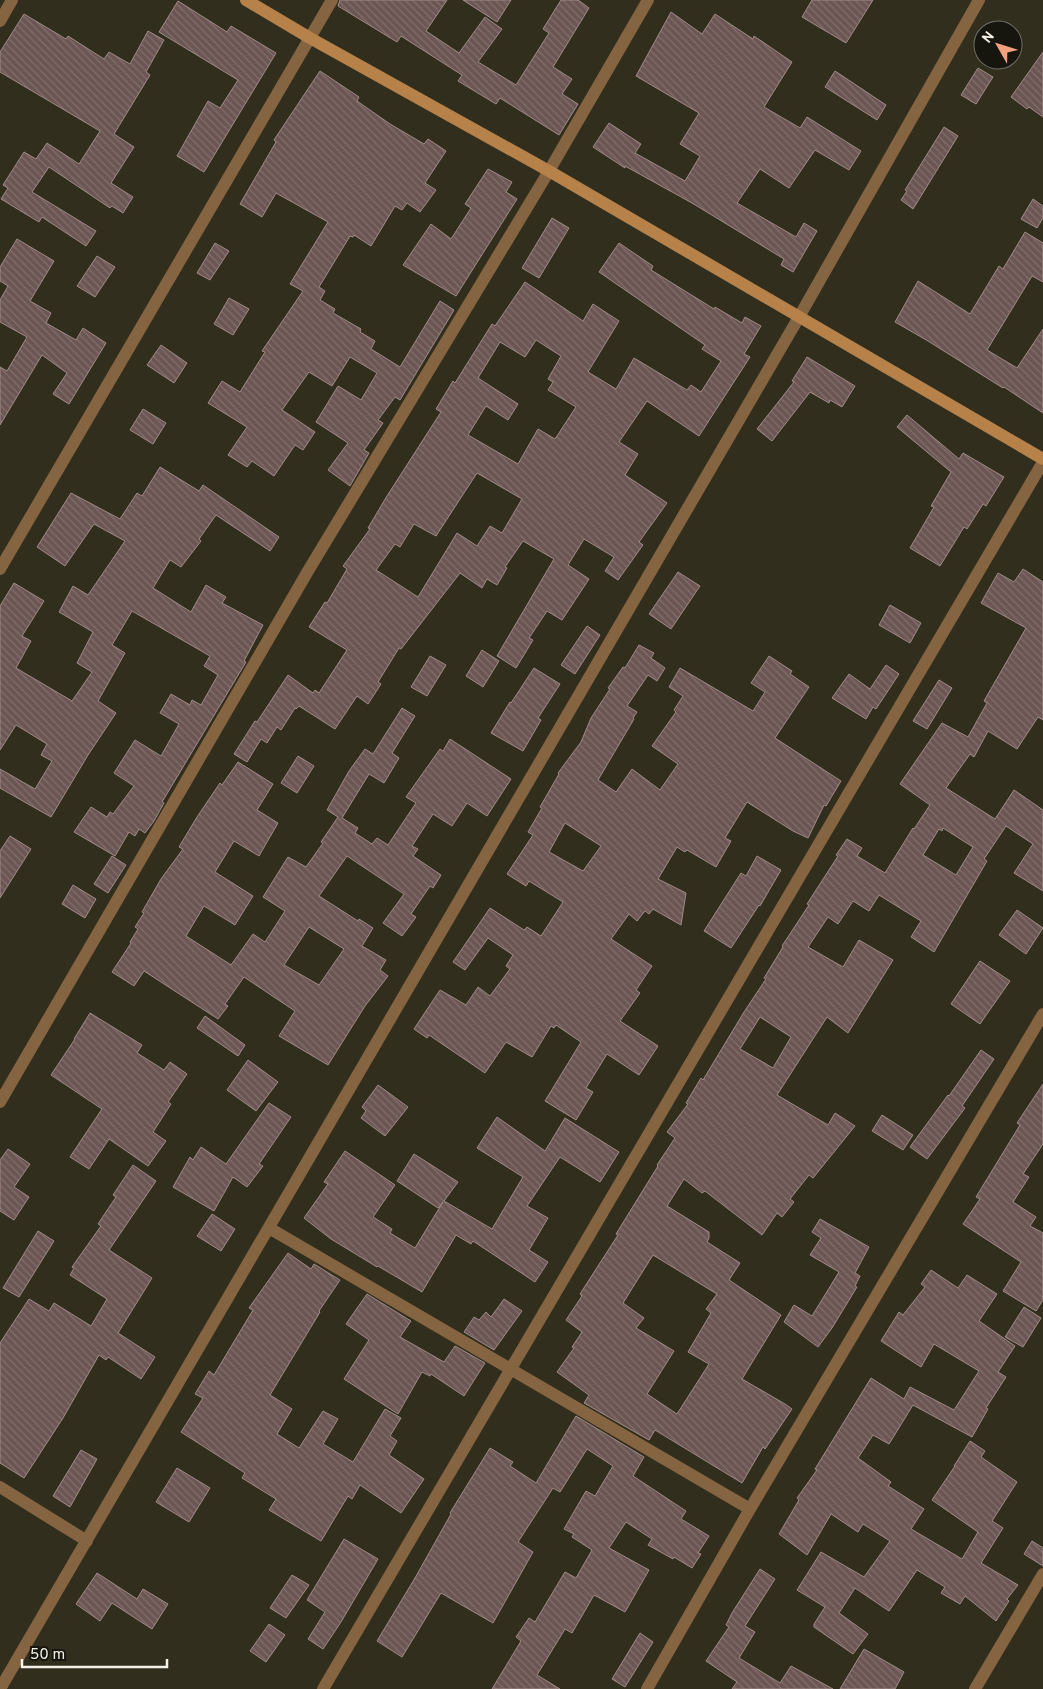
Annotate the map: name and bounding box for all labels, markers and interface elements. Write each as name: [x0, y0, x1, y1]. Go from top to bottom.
north arrow: [973, 20, 1023, 70]
text: N: [979, 29, 999, 47]
scale bar: [22, 1636, 168, 1668]
text: 50 m: [30, 1646, 65, 1665]

